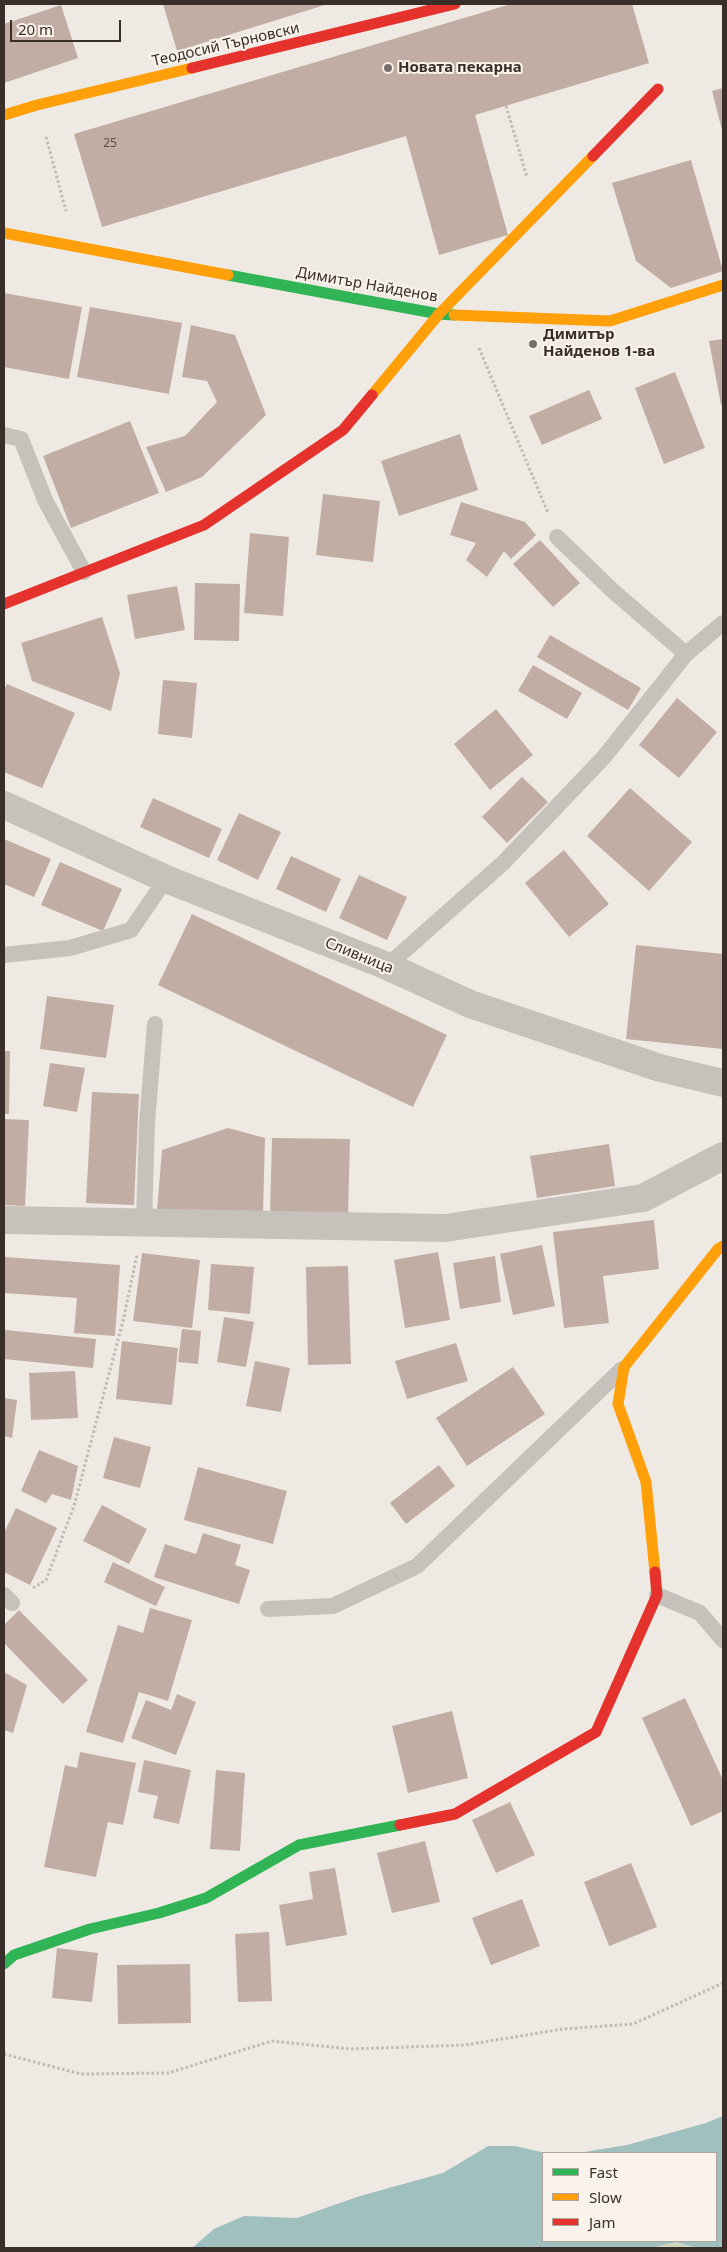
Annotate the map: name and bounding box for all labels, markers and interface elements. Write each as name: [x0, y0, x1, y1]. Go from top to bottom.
scale bar: [12, 10, 124, 42]
text: 20 m: [18, 19, 53, 39]
street label: Теодосий Търновски: [151, 19, 301, 71]
place label: Новата пекарна: [398, 59, 522, 77]
marker: Новата пекарна: [382, 62, 394, 74]
house number: 25: [103, 137, 117, 151]
street label: Димитър Найденов: [295, 264, 439, 306]
place label: Димитър Найденов 1-ва: [543, 326, 655, 361]
marker: Димитър Найденов 1-ва: [527, 338, 539, 350]
street label: Сливница: [322, 934, 396, 978]
legend: [542, 2152, 717, 2242]
text: Fast: [589, 2162, 618, 2182]
text: Slow: [589, 2187, 622, 2207]
text: Jam: [589, 2212, 616, 2232]

